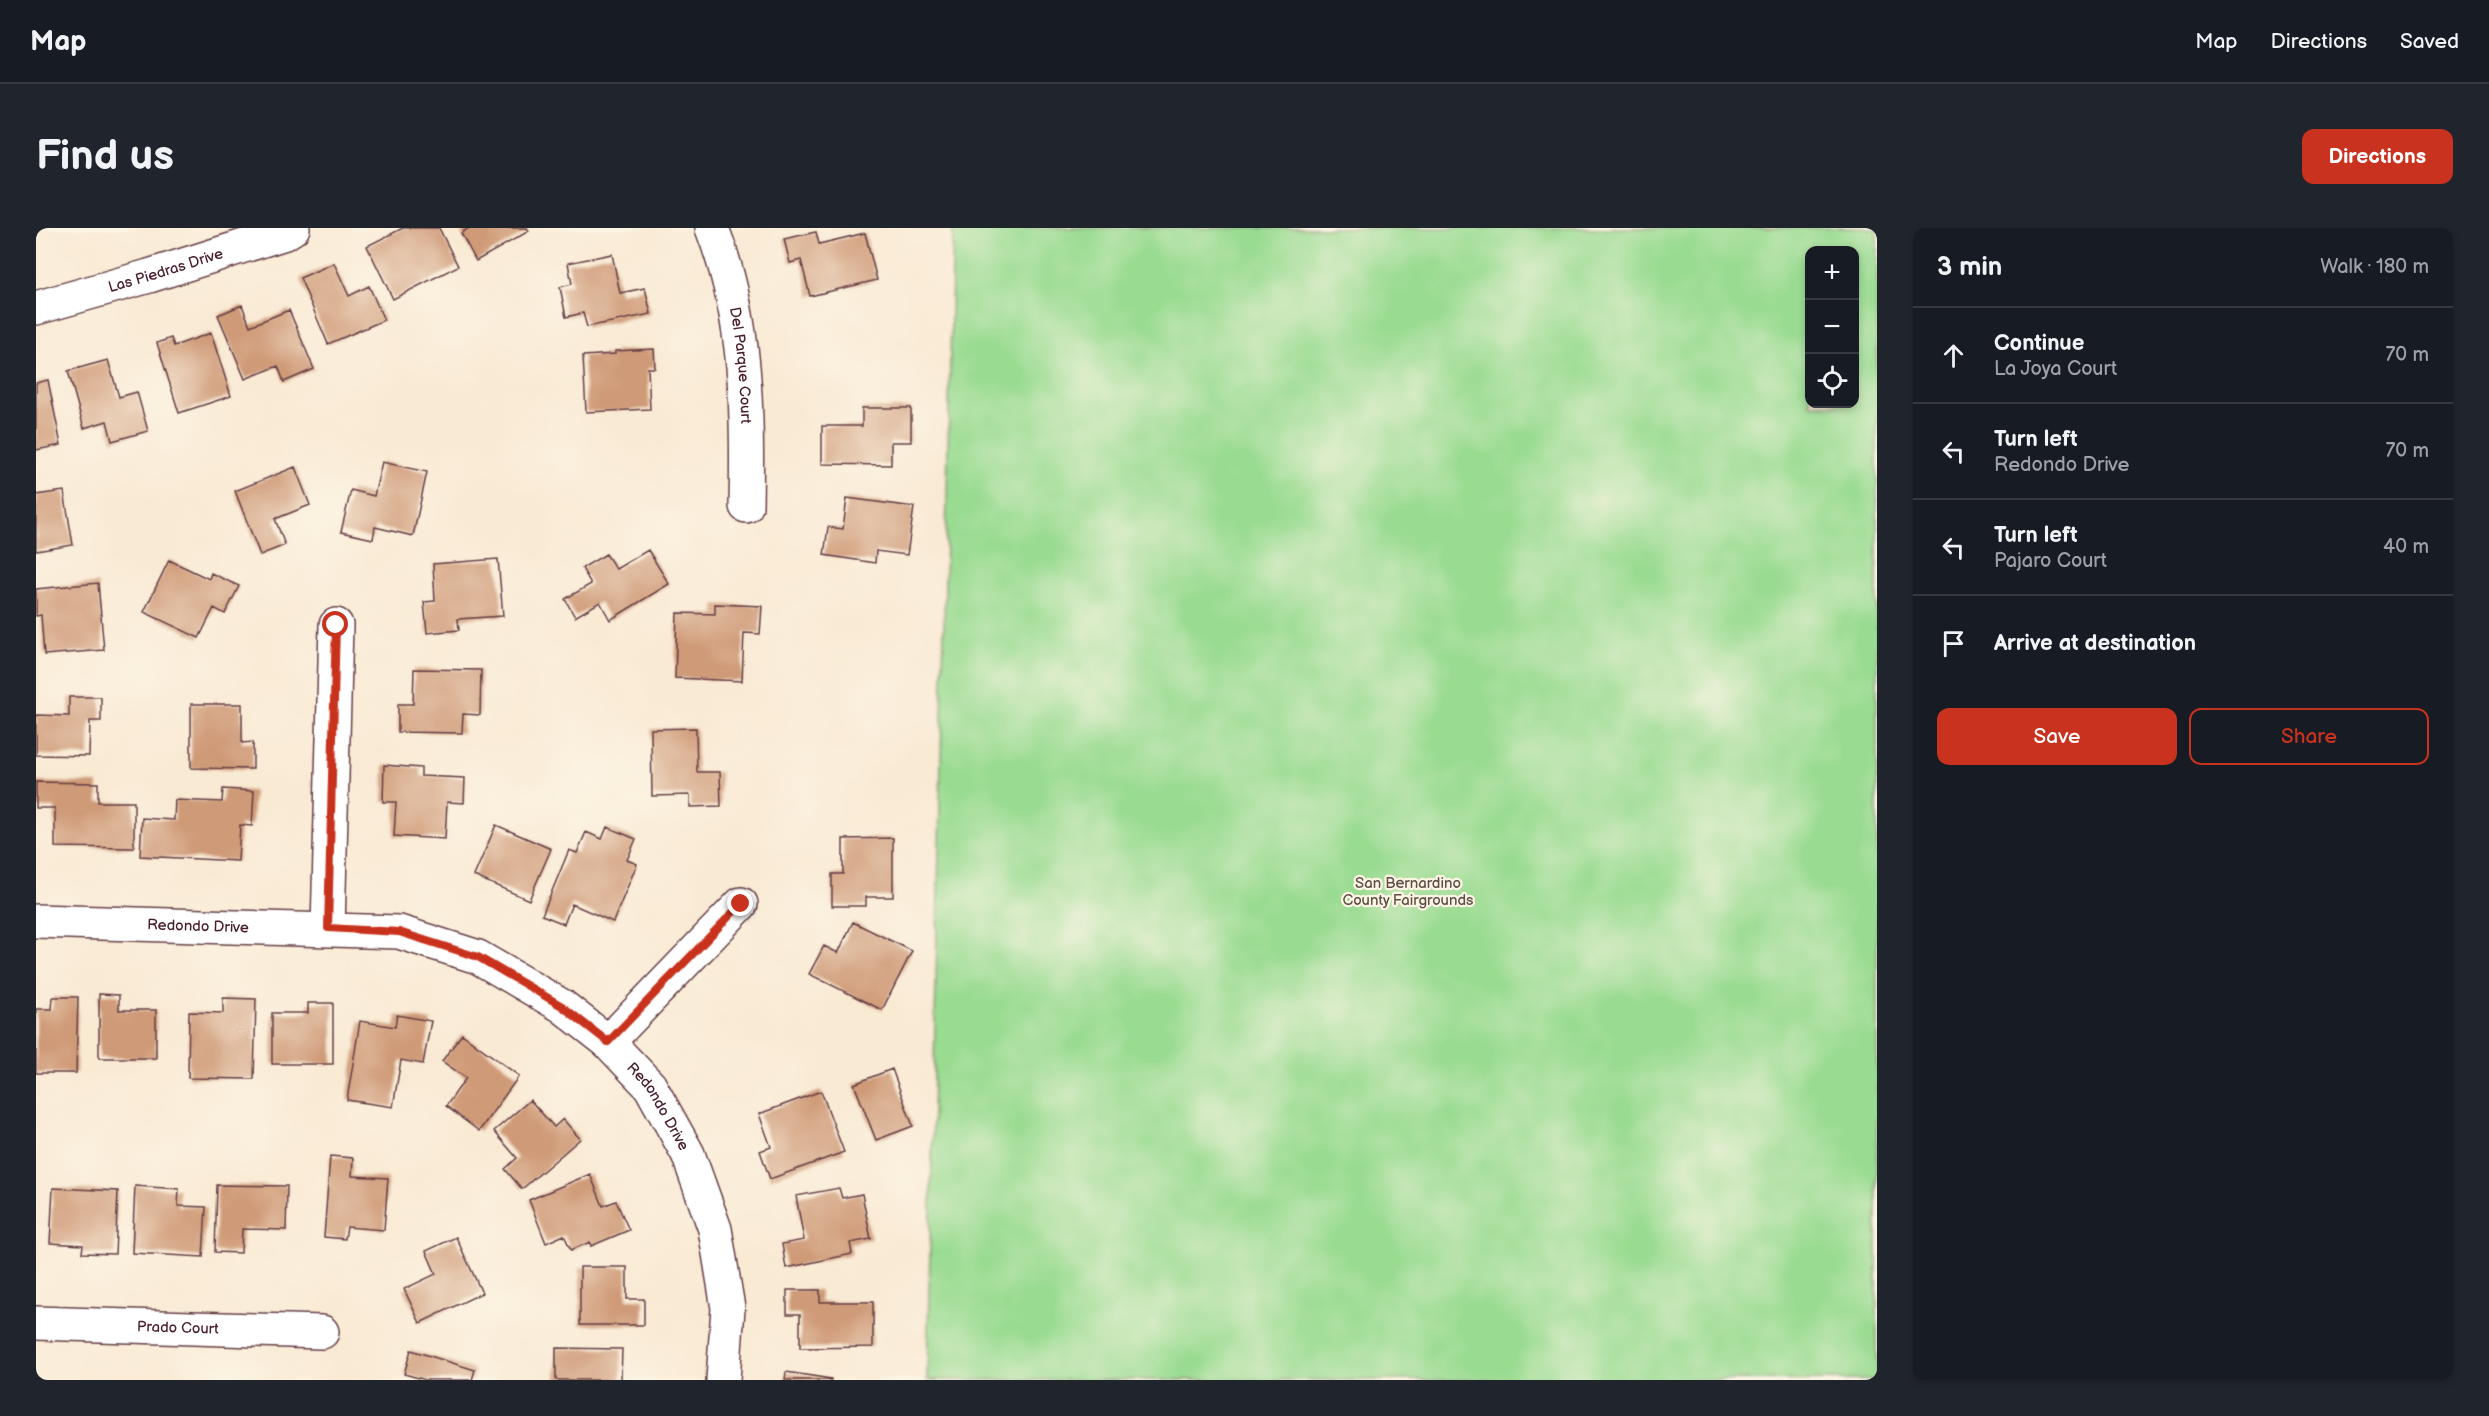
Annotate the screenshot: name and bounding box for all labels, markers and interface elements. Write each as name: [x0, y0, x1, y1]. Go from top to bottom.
text: Map: [30, 25, 86, 58]
text: Map: [2195, 29, 2238, 54]
text: Directions: [2271, 29, 2367, 54]
text: Saved: [2400, 29, 2459, 54]
button: Directions: [2302, 129, 2453, 184]
text: Find us: [36, 131, 174, 182]
street label: Las Piedras Drive: [106, 244, 225, 297]
map controls: [1805, 246, 1859, 408]
button: +: [1805, 246, 1859, 300]
text: 3 min: [1937, 252, 2002, 283]
text: Walk · 180 m: [2320, 255, 2429, 279]
button: −: [1805, 300, 1859, 354]
street label: Del Parque Court: [725, 305, 756, 424]
text: Continue: [1994, 330, 2084, 357]
icon: ahead: [1937, 339, 1970, 372]
text: 70 m: [2385, 343, 2429, 367]
button: locate: [1805, 354, 1859, 408]
text: La Joya Court: [1994, 357, 2117, 381]
text: Turn left: [1994, 426, 2078, 453]
icon: left: [1937, 435, 1970, 468]
text: 70 m: [2385, 439, 2429, 463]
text: Redondo Drive: [1994, 453, 2129, 477]
text: Turn left: [1994, 522, 2078, 549]
icon: left: [1937, 531, 1970, 564]
text: 40 m: [2383, 535, 2429, 559]
text: Pajaro Court: [1994, 549, 2107, 573]
route start: [322, 611, 348, 637]
icon: arrive: [1937, 627, 1970, 660]
text: Arrive at destination: [1994, 630, 2196, 657]
button: Save: [1937, 708, 2177, 765]
button: Share: [2189, 708, 2429, 765]
park label: San Bernardino County Fairgrounds: [1343, 874, 1474, 910]
route end: [727, 890, 753, 916]
street label: Redondo Drive: [147, 915, 249, 937]
street label: Redondo Drive: [623, 1058, 694, 1154]
street label: Prado Court: [137, 1317, 220, 1338]

